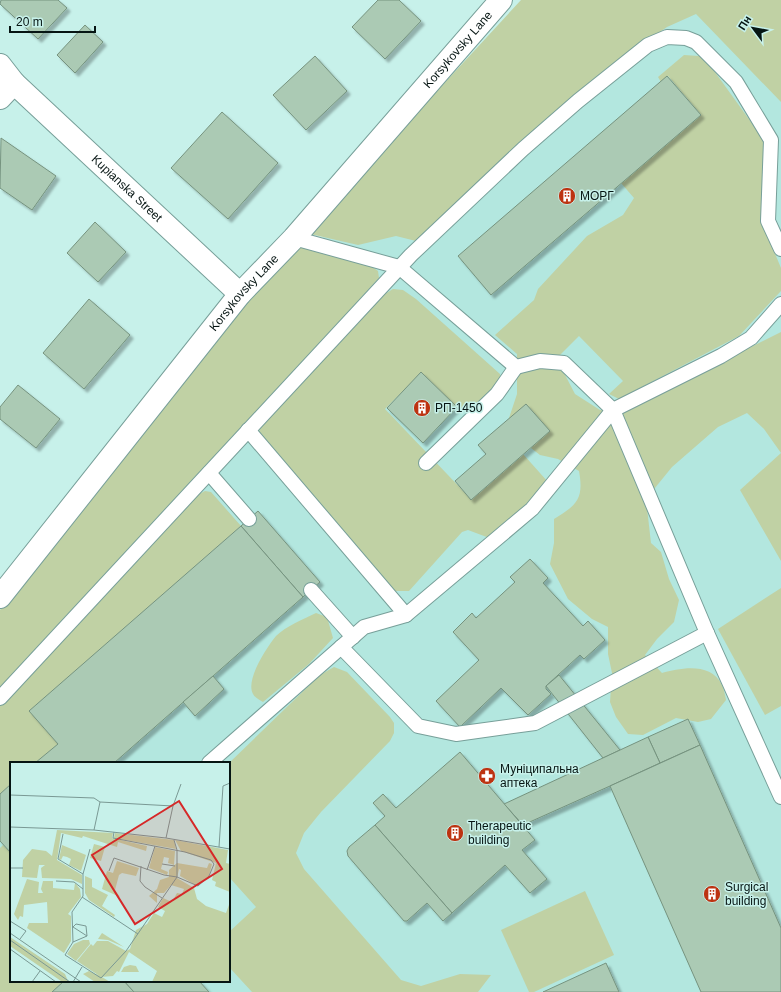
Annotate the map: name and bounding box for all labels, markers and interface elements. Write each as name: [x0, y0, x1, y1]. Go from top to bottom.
scale bar: [10, 8, 95, 34]
street label: Korsykovsky Lane: [421, 8, 495, 91]
north arrow: [733, 8, 773, 48]
text: Пн: [736, 13, 753, 32]
text: 20 m: [16, 15, 43, 29]
street label: Kupianska Street: [89, 152, 166, 225]
building icon: МОРГ: [557, 186, 577, 206]
place label: МОРГ: [580, 189, 614, 203]
street label: Korsykovsky Lane: [206, 251, 281, 334]
building icon: РП-1450: [412, 398, 432, 418]
place label: РП-1450: [435, 401, 483, 415]
inset map: [10, 762, 230, 982]
place label: Муніципальна аптека: [500, 762, 579, 790]
pharmacy icon: Муніципальна аптека: [477, 766, 497, 786]
place label: Therapeutic building: [468, 819, 531, 847]
building icon: Therapeutic building: [445, 823, 465, 843]
place label: Surgical building: [725, 880, 768, 908]
building icon: Surgical building: [702, 884, 722, 904]

